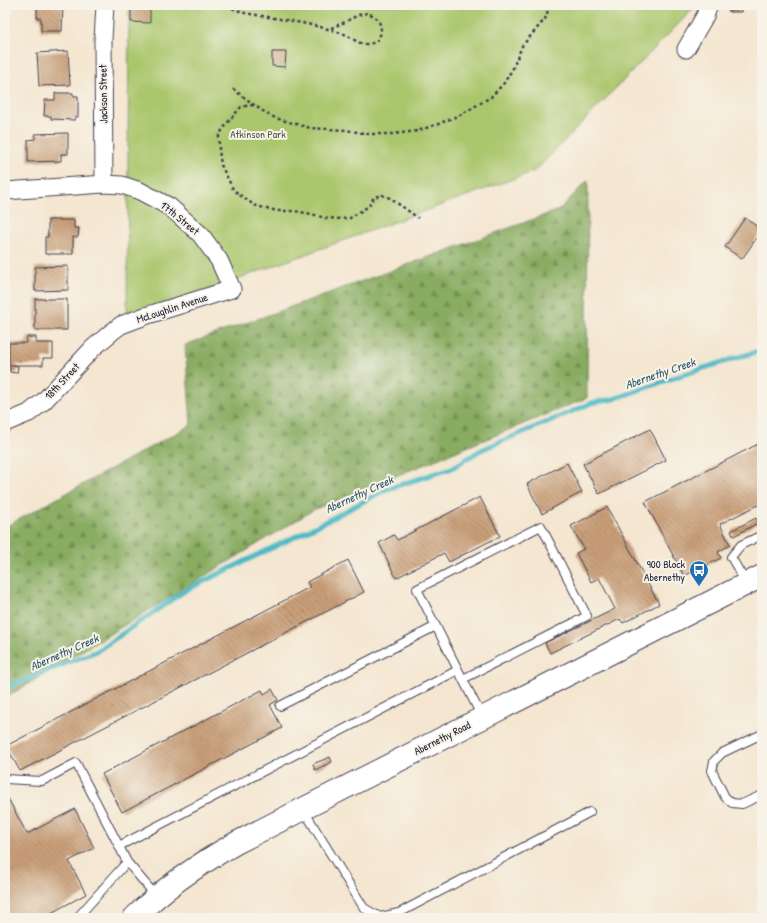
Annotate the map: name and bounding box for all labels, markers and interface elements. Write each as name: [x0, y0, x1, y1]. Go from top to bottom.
street label: Jackson Street: [95, 64, 111, 124]
park label: Atkinson Park: [230, 127, 286, 141]
street label: 17th Street: [158, 198, 202, 238]
street label: McLoughlin Avenue: [135, 290, 210, 326]
water label: Abernethy Creek: [623, 353, 698, 393]
street label: 18th Street: [41, 360, 83, 402]
water label: Abernethy Creek: [322, 470, 397, 517]
place label: 900 Block Abernethy: [644, 557, 685, 584]
bus stop icon: 900 Block Abernethy: [688, 559, 710, 587]
water label: Abernethy Creek: [27, 629, 102, 675]
street label: Abernethy Road: [411, 717, 473, 758]

